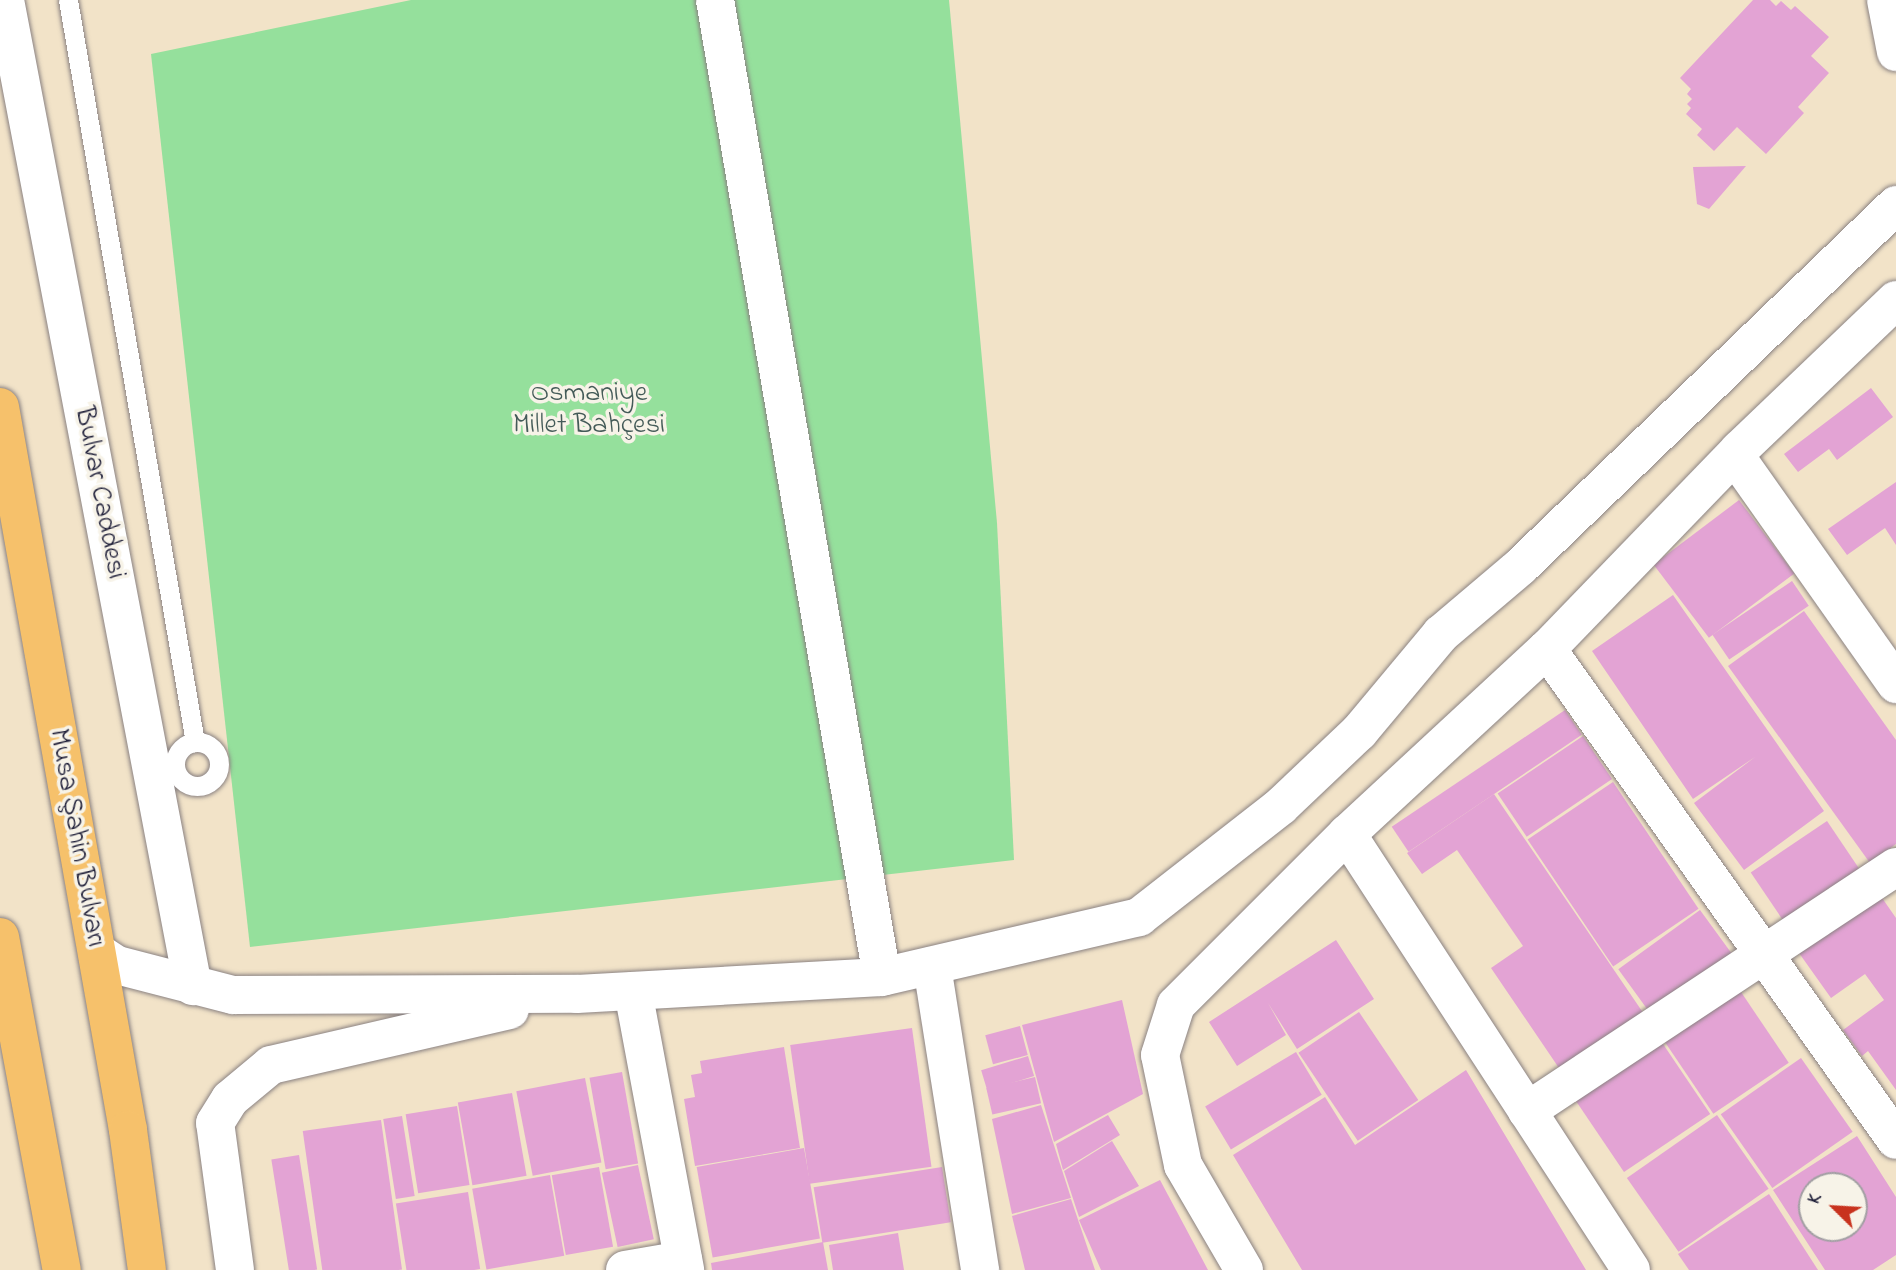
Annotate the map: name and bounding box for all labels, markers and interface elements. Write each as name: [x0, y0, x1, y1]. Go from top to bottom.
park label: Osmaniye Millet Bahçesi: [513, 377, 665, 443]
street label: Bulvar Caddesi: [66, 404, 132, 582]
street label: Musa Şahin Bulvarı: [40, 726, 112, 950]
north arrow: [1798, 1172, 1868, 1242]
text: K: [1801, 1189, 1829, 1209]

